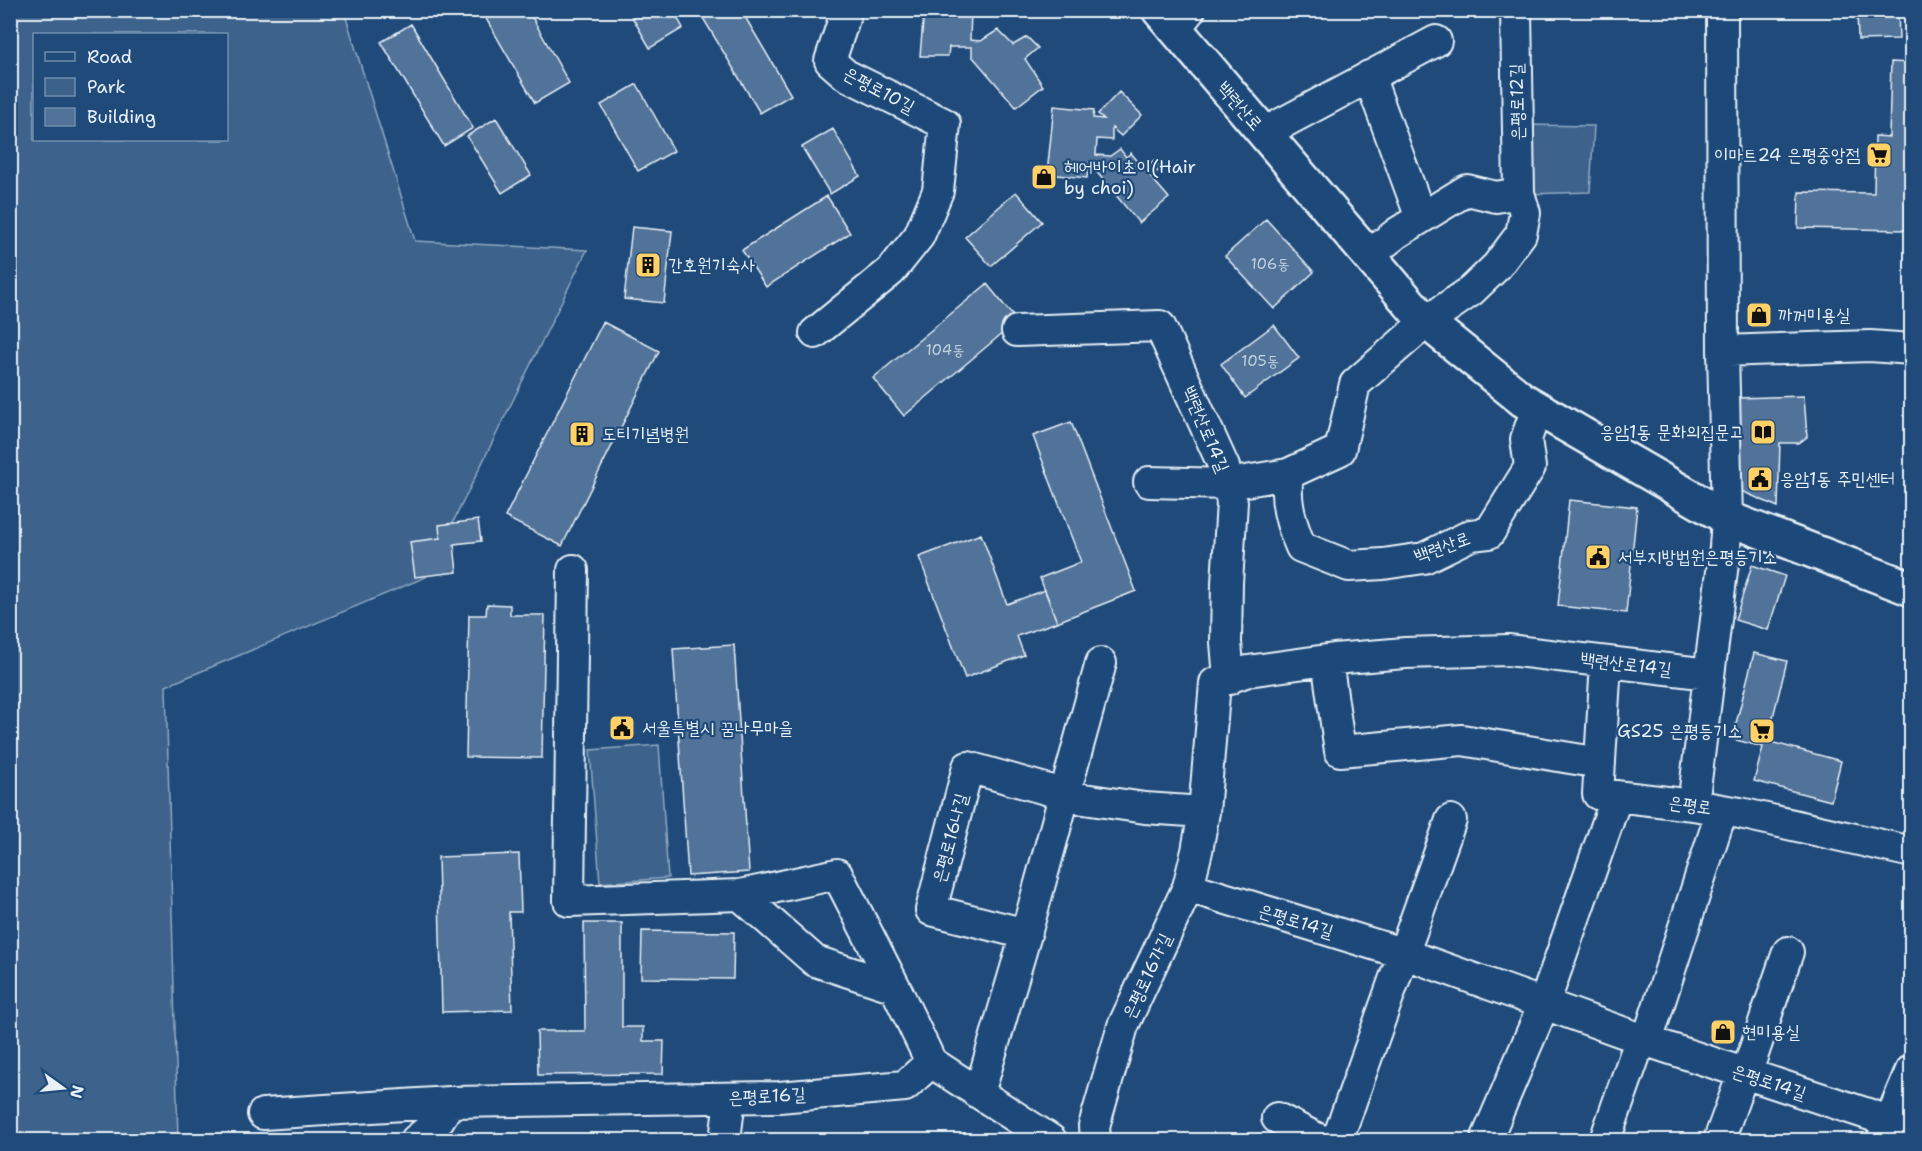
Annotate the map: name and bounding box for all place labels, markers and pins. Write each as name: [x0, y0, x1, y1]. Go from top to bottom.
supermarket icon: 이마트24 은평중앙점: [1864, 140, 1894, 170]
place label: 이마트24 은평중앙점: [1714, 143, 1861, 167]
place label: 헤어바이초이(Hair by choi): [1064, 155, 1196, 200]
shop icon: 헤어바이초이(Hair by choi): [1029, 162, 1059, 192]
building icon: 간호원기숙사: [633, 250, 663, 280]
place label: 간호원기숙사: [668, 253, 755, 277]
shop icon: 까꺼미용실: [1744, 300, 1774, 330]
place label: 까꺼미용실: [1778, 303, 1851, 327]
library icon: 응암1동 문화의집문고: [1748, 417, 1778, 447]
building icon: 도티기념병원: [567, 419, 597, 449]
place label: 응암1동 문화의집문고: [1600, 420, 1744, 444]
place label: 도티기념병원: [602, 422, 689, 446]
public building icon: 응암1동 주민센터: [1745, 464, 1775, 494]
place label: 응암1동 주민센터: [1780, 467, 1895, 491]
public building icon: 서부지방법원은평등기소: [1583, 542, 1613, 572]
place label: 서부지방법원은평등기소: [1618, 545, 1777, 569]
public building icon: 서울특별시 꿈나무마을: [607, 713, 637, 743]
place label: 서울특별시 꿈나무마을: [642, 716, 793, 740]
supermarket icon: GS25 은평등기소: [1747, 716, 1777, 746]
place label: GS25 은평등기소: [1617, 719, 1742, 743]
shop icon: 현미용실: [1708, 1017, 1738, 1047]
place label: 현미용실: [1742, 1020, 1800, 1044]

